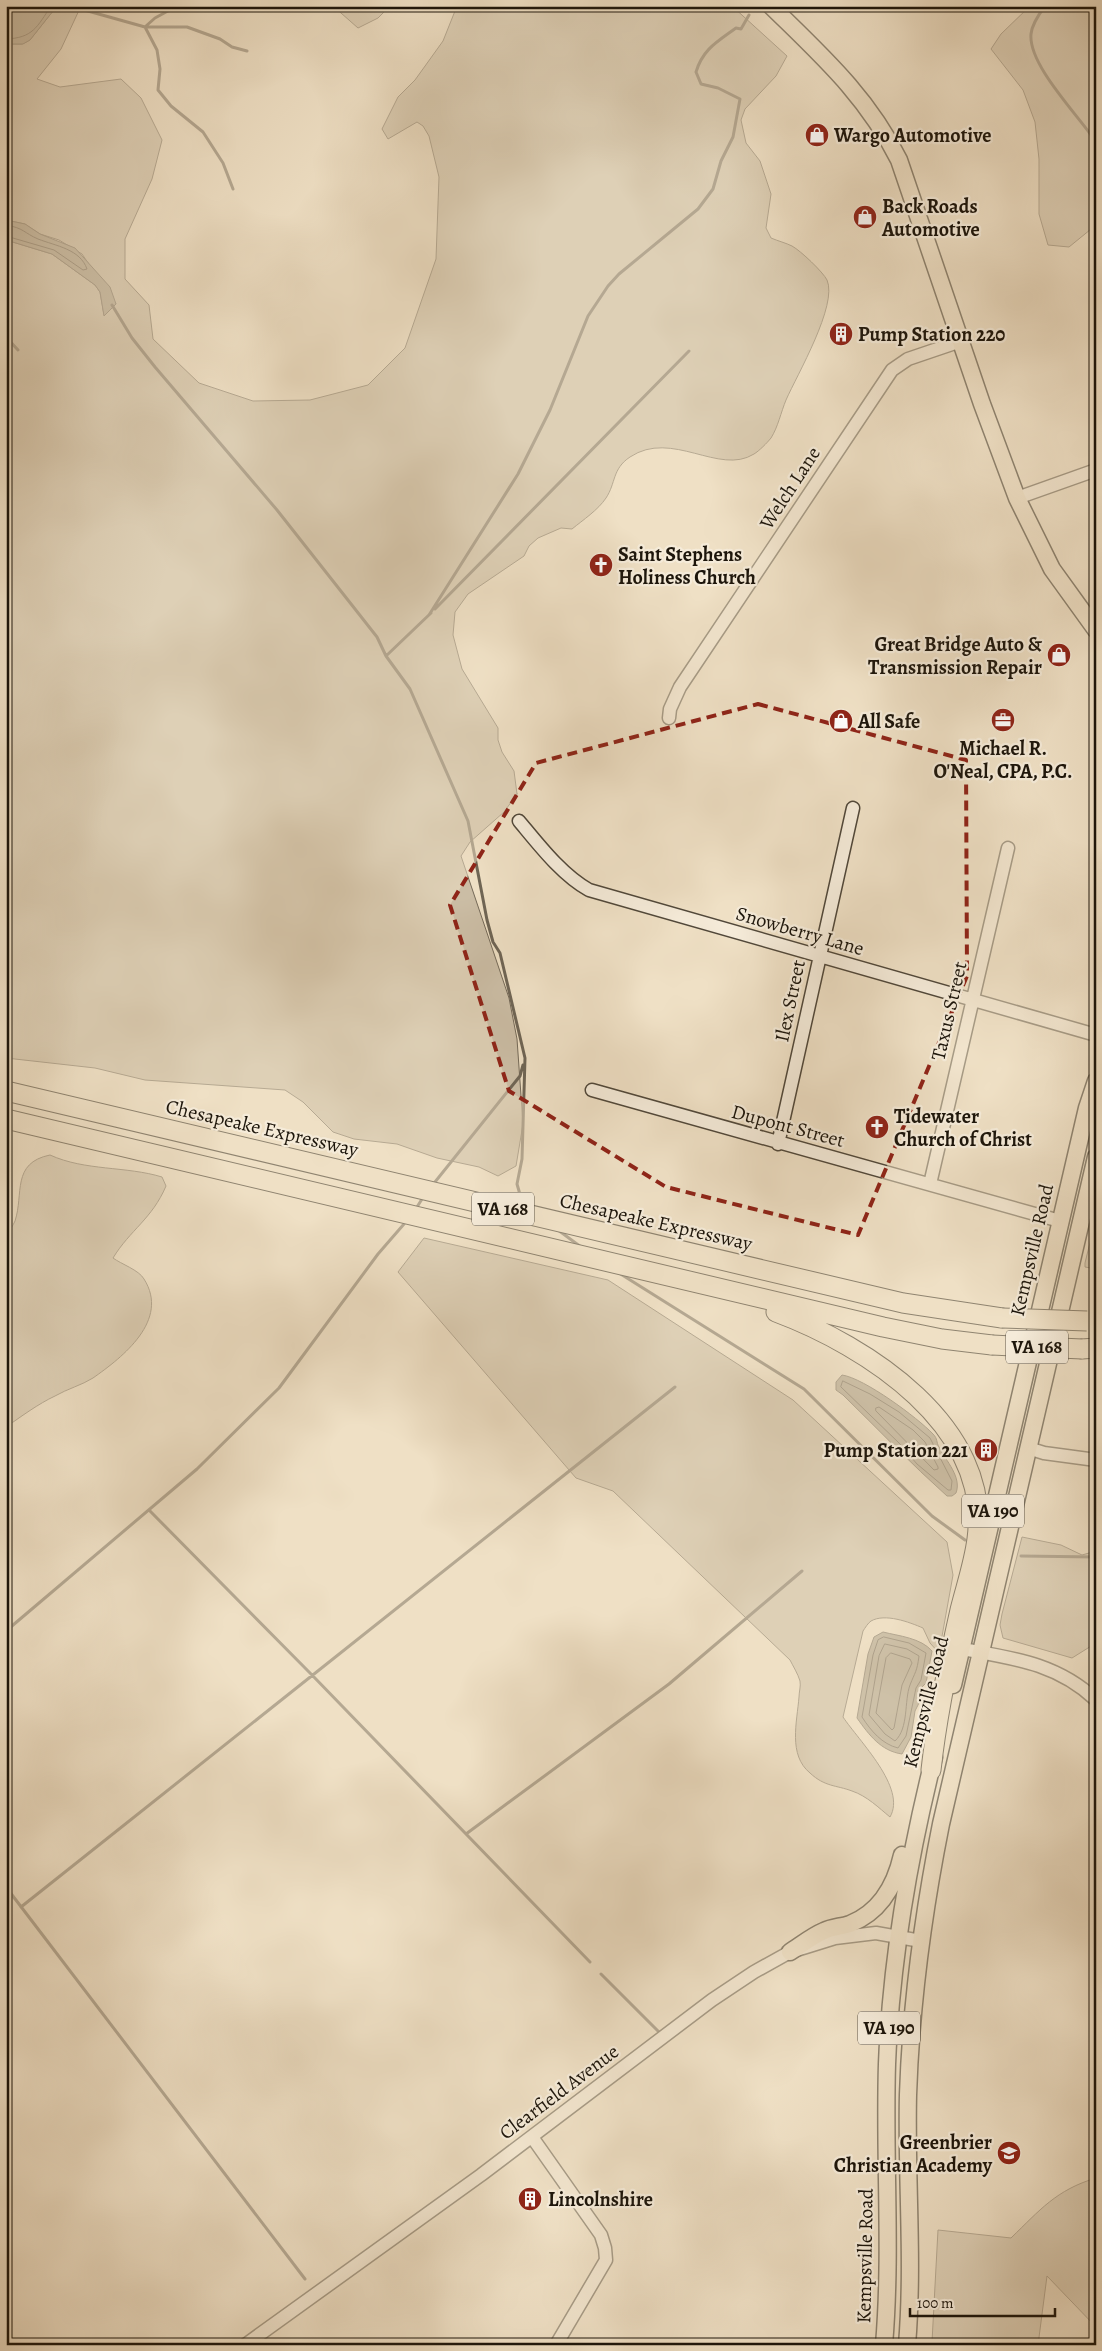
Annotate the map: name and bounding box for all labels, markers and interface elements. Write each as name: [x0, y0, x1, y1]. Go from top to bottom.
shop icon: Wargo Automotive: [804, 122, 830, 148]
place label: Wargo Automotive: [833, 122, 991, 149]
place label: Back Roads Automotive: [881, 193, 980, 243]
shop icon: Back Roads Automotive: [852, 204, 878, 230]
building icon: Pump Station 220: [828, 321, 854, 347]
place label: Pump Station 220: [858, 321, 1005, 348]
street label: Welch Lane: [753, 441, 827, 535]
place label: Saint Stephens Holiness Church: [618, 541, 756, 591]
church icon: Saint Stephens Holiness Church: [588, 552, 614, 578]
place label: Great Bridge Auto & Transmission Repair: [868, 631, 1043, 681]
shop icon: Great Bridge Auto & Transmission Repair: [1046, 642, 1072, 668]
office icon: Michael R. O'Neal, CPA, P.C.: [990, 707, 1016, 733]
shop icon: All Safe: [828, 708, 854, 734]
place label: All Safe: [857, 708, 920, 735]
place label: Michael R. O'Neal, CPA, P.C.: [934, 735, 1072, 785]
street label: Snowberry Lane: [733, 900, 867, 962]
street label: Ilex Street: [768, 957, 812, 1045]
street label: Taxus Street: [925, 958, 974, 1063]
street label: Chesapeake Expressway: [163, 1093, 362, 1164]
street label: Dupont Street: [728, 1098, 848, 1154]
place label: Tidewater Church of Christ: [894, 1103, 1032, 1153]
church icon: Tidewater Church of Christ: [864, 1114, 890, 1140]
street label: Kempsville Road: [1004, 1181, 1060, 1319]
street label: Chesapeake Expressway: [557, 1187, 756, 1258]
road number: VA 168: [472, 1192, 534, 1226]
road number: VA 168: [1006, 1330, 1068, 1364]
place label: Pump Station 221: [824, 1437, 968, 1464]
building icon: Pump Station 221: [973, 1437, 999, 1463]
road number: VA 190: [962, 1494, 1024, 1528]
street label: Kempsville Road: [897, 1633, 955, 1771]
road number: VA 190: [858, 2012, 920, 2045]
street label: Clearfield Avenue: [494, 2038, 624, 2146]
place label: Greenbrier Christian Academy: [834, 2129, 993, 2179]
school or university icon: Greenbrier Christian Academy: [996, 2140, 1022, 2166]
building icon: Lincolnshire: [517, 2186, 543, 2212]
place label: Lincolnshire: [548, 2186, 653, 2213]
street label: Kempsville Road: [850, 2188, 880, 2324]
scale bar: [910, 2286, 1054, 2318]
text: 100 m: [917, 2293, 954, 2313]

